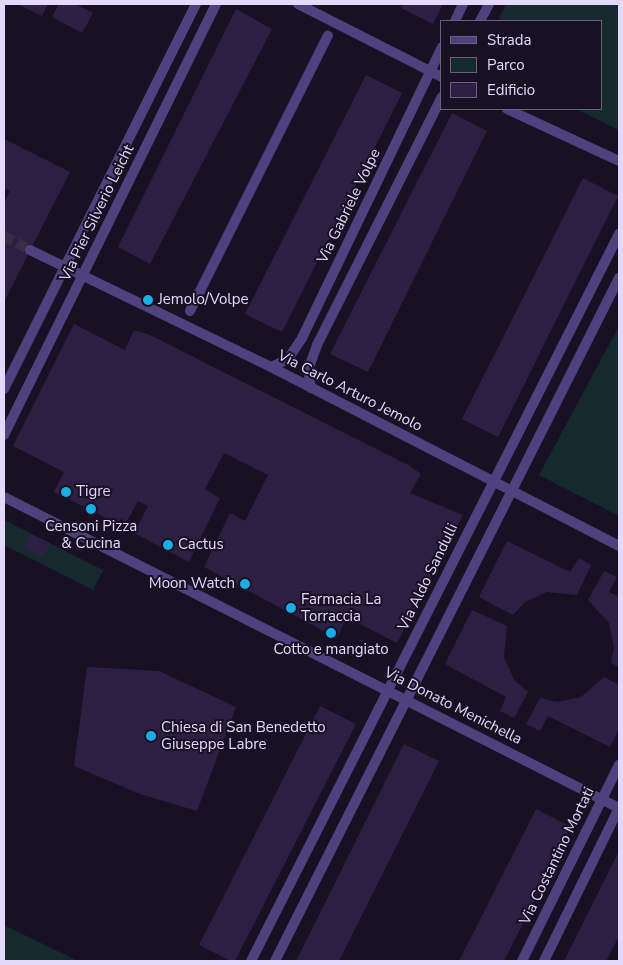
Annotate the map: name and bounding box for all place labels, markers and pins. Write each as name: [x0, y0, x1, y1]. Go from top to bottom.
place label: Jemolo/Volpe: [158, 291, 249, 309]
marker: Jemolo/Volpe: [142, 294, 154, 306]
place label: Tigre: [76, 483, 111, 501]
marker: Tigre: [60, 486, 72, 498]
marker: Censoni Pizza & Cucina: [85, 503, 97, 515]
place label: Censoni Pizza & Cucina: [45, 517, 137, 552]
place label: Cactus: [178, 536, 224, 554]
marker: Cactus: [162, 539, 174, 551]
place label: Moon Watch: [149, 575, 235, 593]
marker: Moon Watch: [239, 578, 251, 590]
place label: Farmacia La Torraccia: [301, 590, 381, 625]
marker: Farmacia La Torraccia: [285, 602, 297, 614]
marker: Cotto e mangiato: [325, 627, 337, 639]
place label: Cotto e mangiato: [273, 641, 389, 659]
place label: Chiesa di San Benedetto Giuseppe Labre: [161, 718, 326, 753]
marker: Chiesa di San Benedetto Giuseppe Labre: [145, 730, 157, 742]

